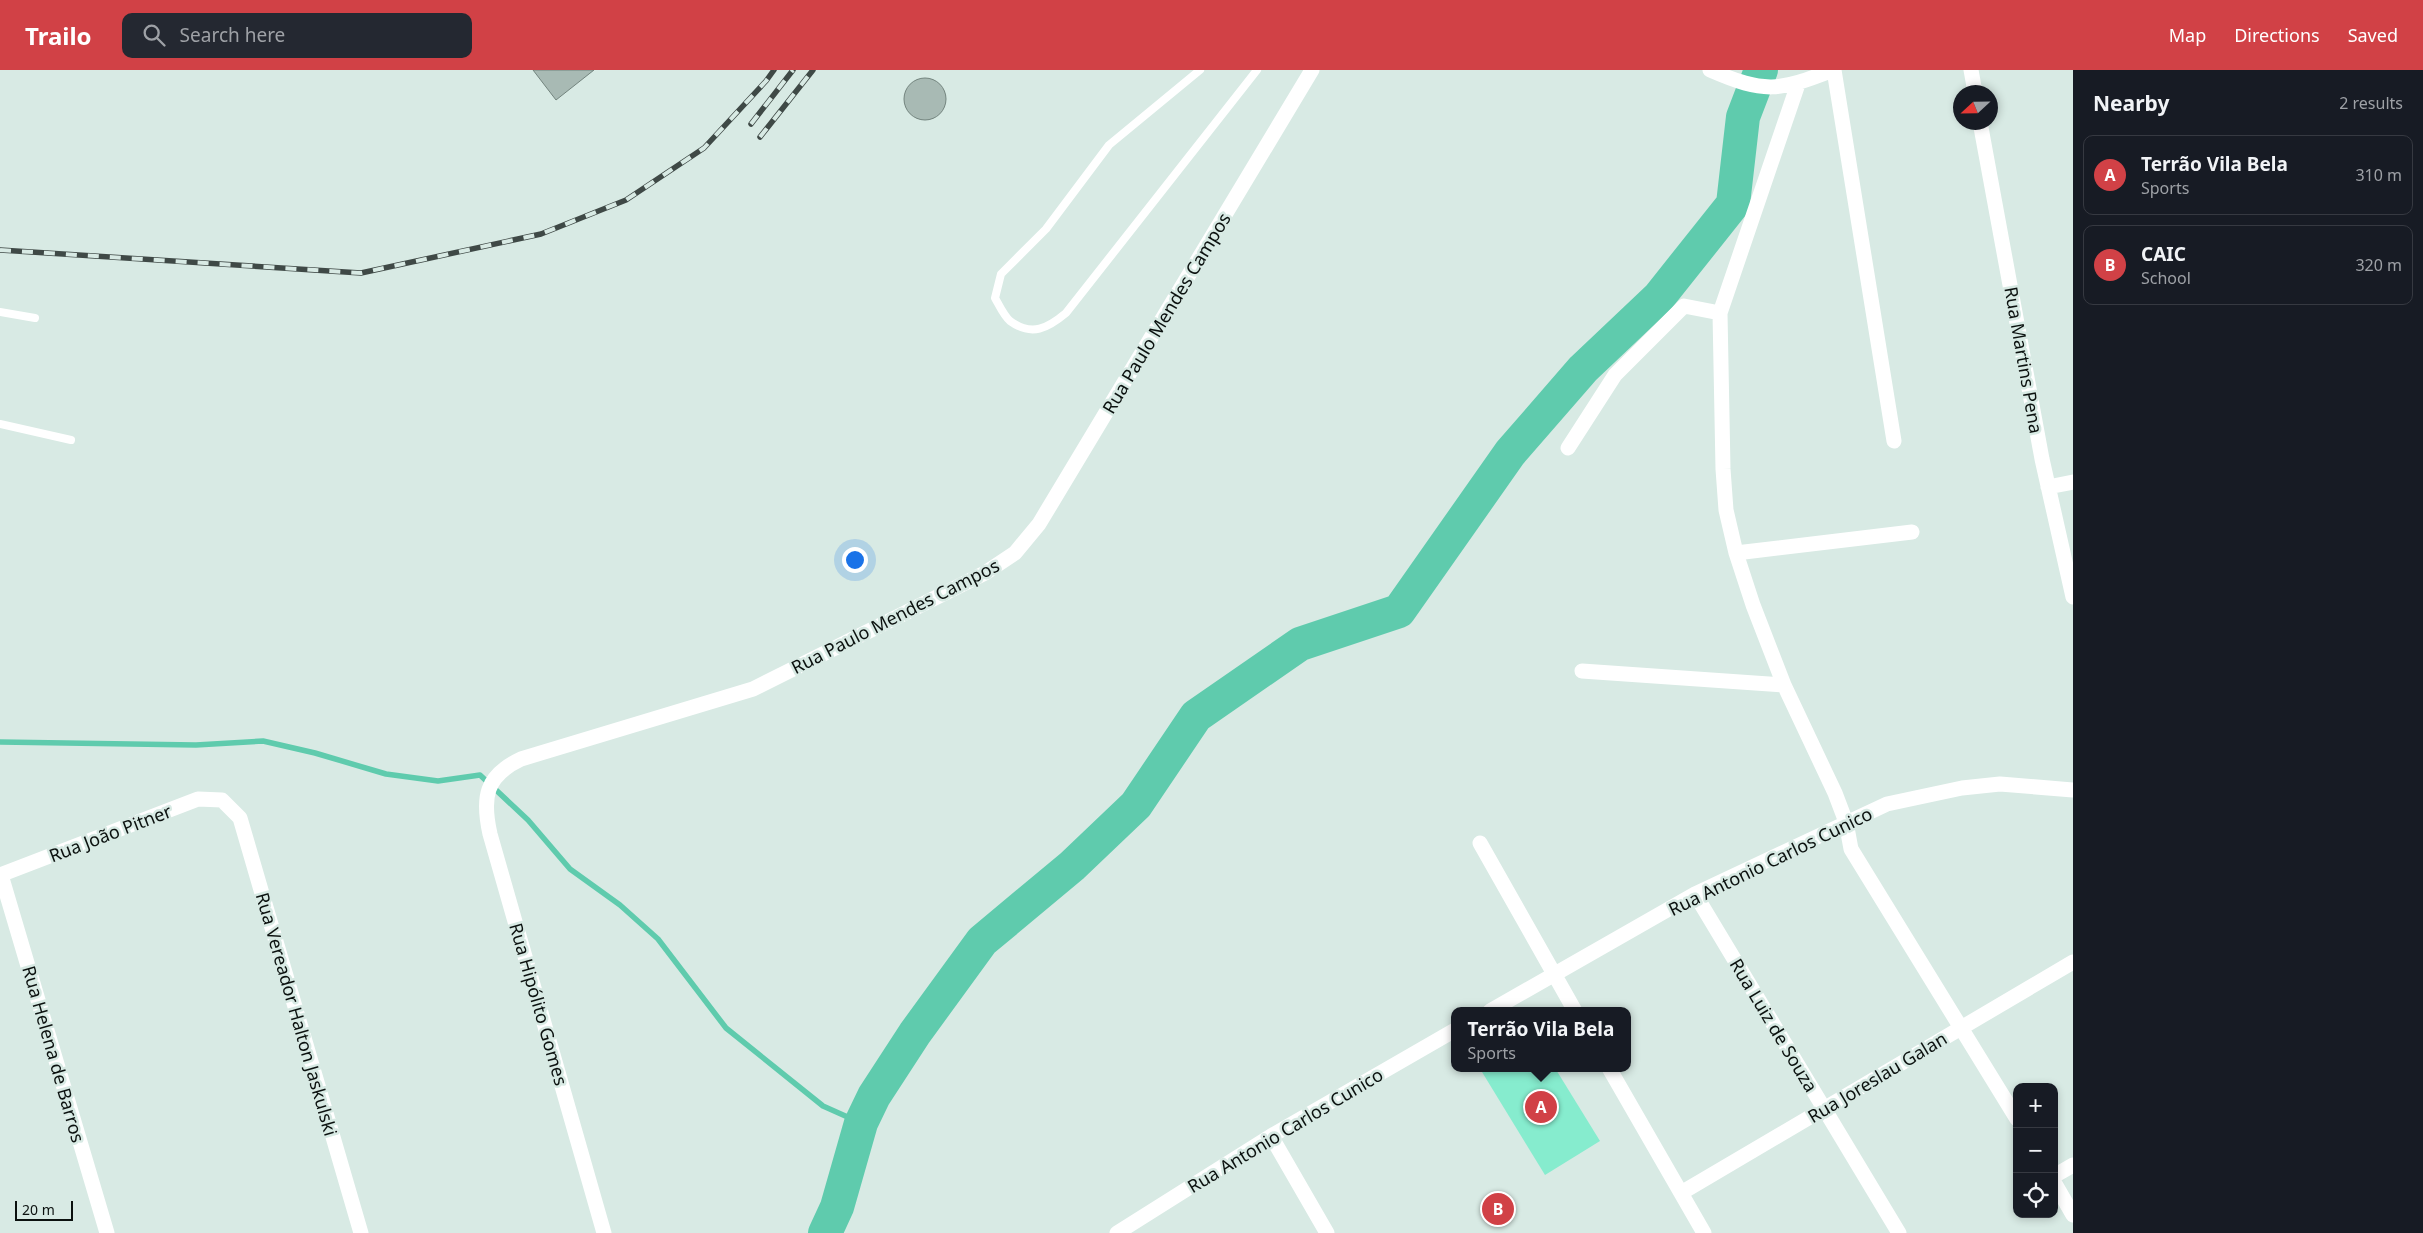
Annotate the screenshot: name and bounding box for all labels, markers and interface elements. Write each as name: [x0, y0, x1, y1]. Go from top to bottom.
search box: [122, 13, 472, 58]
text: Trailo: [25, 19, 92, 52]
icon: search: [140, 21, 168, 49]
text: Search here: [180, 22, 285, 48]
text: Map: [2169, 23, 2206, 47]
text: Directions: [2234, 23, 2320, 47]
text: Saved: [2348, 23, 2398, 47]
north arrow: [1953, 85, 1998, 130]
text: Nearby: [2093, 89, 2169, 117]
text: 2 results: [2339, 92, 2403, 114]
text: Terrão Vila Bela: [2141, 151, 2288, 177]
text: A: [2104, 164, 2116, 186]
text: 310 m: [2355, 164, 2402, 186]
text: Sports: [2141, 177, 2189, 199]
street label: Rua Paulo Mendes Campos: [1096, 208, 1236, 418]
text: CAIC: [2141, 241, 2186, 267]
text: B: [2105, 254, 2115, 276]
text: 320 m: [2355, 254, 2402, 276]
text: School: [2141, 267, 2191, 289]
street label: Rua Martins Pena: [1999, 285, 2049, 435]
your location: [842, 547, 868, 573]
street label: Rua Paulo Mendes Campos: [787, 553, 1003, 679]
street label: Rua João Pitner: [45, 798, 175, 867]
street label: Rua Antonio Carlos Cunico: [1664, 801, 1876, 921]
street label: Rua Vereador Halton Jaskulski: [251, 889, 343, 1139]
street label: Rua Hipólito Gomes: [504, 920, 574, 1088]
street label: Rua Luiz de Souza: [1725, 954, 1823, 1096]
street label: Rua Helena de Barros: [17, 963, 91, 1145]
popup: [1451, 1007, 1631, 1072]
text: Terrão Vila Bela: [1468, 1016, 1614, 1042]
street label: Rua Joreslau Galan: [1803, 1026, 1951, 1128]
text: Sports: [1468, 1042, 1516, 1064]
street label: Rua Antonio Carlos Cunico: [1183, 1062, 1387, 1198]
map controls: [2013, 1083, 2058, 1218]
button: +: [2013, 1083, 2058, 1128]
pin: A: [1525, 1088, 1557, 1126]
button: −: [2013, 1128, 2058, 1173]
button: locate: [2013, 1173, 2058, 1218]
pin: B: [1482, 1190, 1514, 1228]
scale bar: [15, 1198, 72, 1221]
text: 20 m: [22, 1200, 55, 1219]

